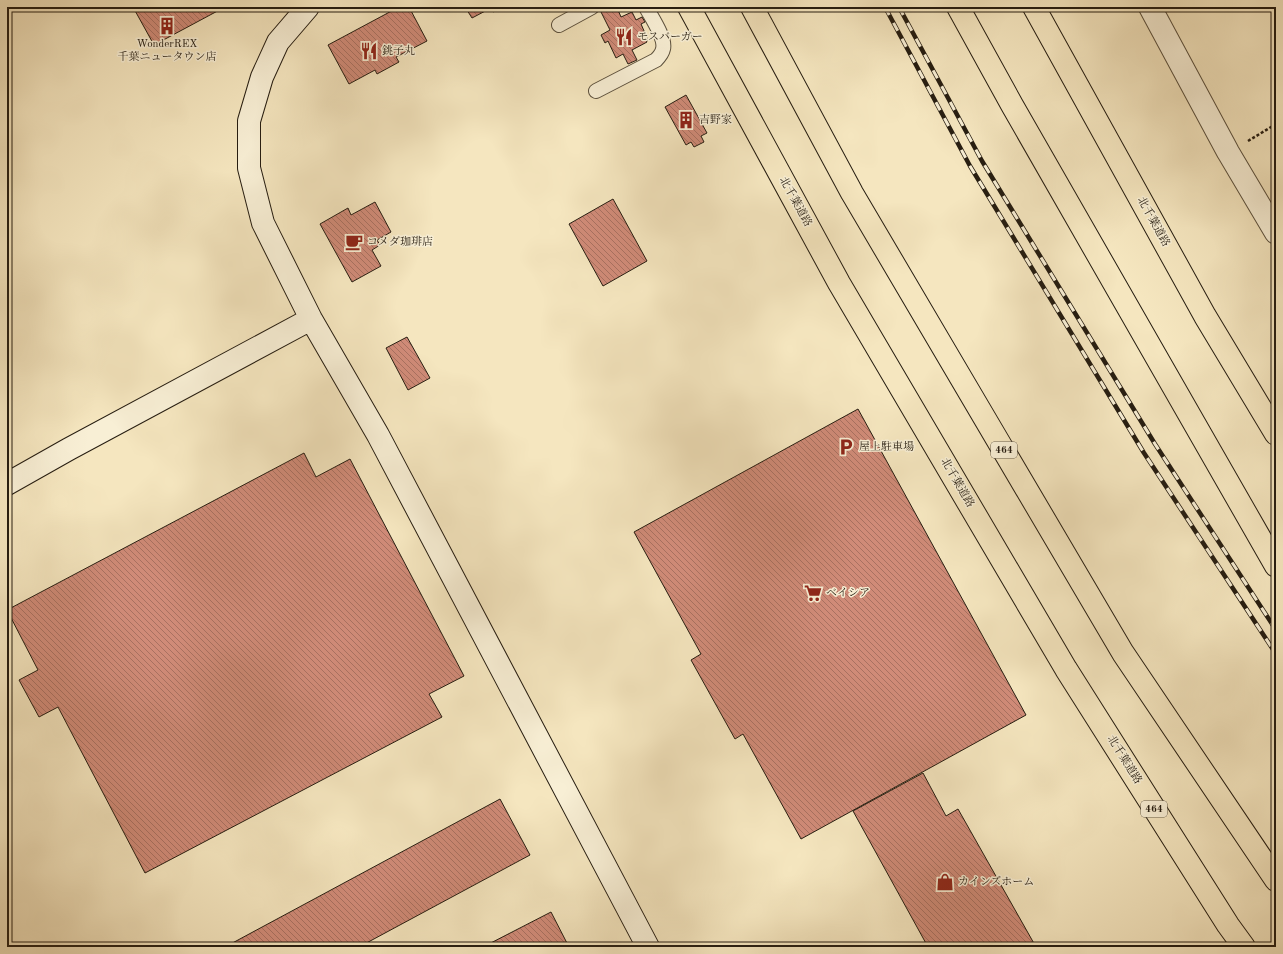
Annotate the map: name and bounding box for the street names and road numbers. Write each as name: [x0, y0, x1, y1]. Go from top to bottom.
street label: 北千葉道路: [777, 174, 815, 229]
street label: 北千葉道路: [1135, 194, 1173, 249]
road number: 464: [991, 442, 1017, 458]
street label: 北千葉道路: [938, 455, 977, 510]
street label: 北千葉道路: [1105, 733, 1145, 786]
road number: 464: [1141, 801, 1167, 817]

